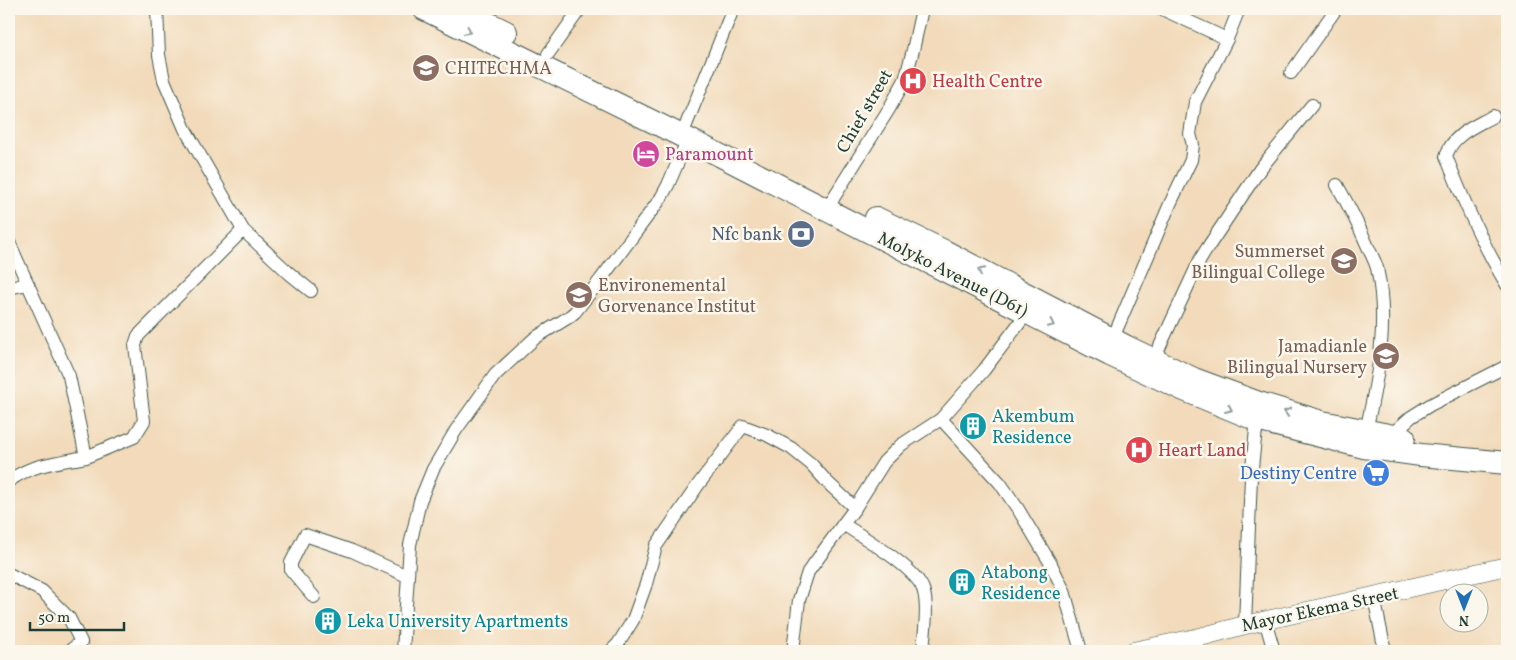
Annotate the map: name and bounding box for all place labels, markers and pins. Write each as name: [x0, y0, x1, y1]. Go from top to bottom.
school or university icon: CHITECHMA: [411, 53, 441, 83]
place label: CHITECHMA: [445, 57, 552, 82]
hospital icon: Health Centre: [898, 66, 928, 96]
place label: Health Centre: [932, 70, 1043, 95]
hotel icon: Paramount: [631, 139, 661, 169]
place label: Paramount: [665, 143, 754, 168]
bank icon: Nfc bank: [786, 219, 816, 249]
place label: Nfc bank: [711, 223, 782, 248]
place label: Summerset Bilingual College: [1191, 240, 1325, 286]
school or university icon: Summerset Bilingual College: [1329, 246, 1359, 276]
place label: Environemental Gorvenance Institut: [598, 274, 756, 320]
school or university icon: Environemental Gorvenance Institut: [564, 280, 594, 310]
place label: Jamadianle Bilingual Nursery: [1227, 335, 1367, 381]
school or university icon: Jamadianle Bilingual Nursery: [1371, 341, 1401, 371]
place label: Akembum Residence: [992, 405, 1075, 451]
building icon: Akembum Residence: [958, 411, 988, 441]
hospital icon: Heart Land: [1124, 435, 1154, 465]
place label: Heart Land: [1158, 439, 1246, 464]
supermarket icon: Destiny Centre: [1361, 458, 1391, 488]
place label: Destiny Centre: [1240, 462, 1357, 487]
place label: Atabong Residence: [981, 561, 1061, 607]
building icon: Atabong Residence: [947, 567, 977, 597]
building icon: Leka University Apartments: [313, 606, 343, 636]
place label: Leka University Apartments: [347, 610, 568, 635]

